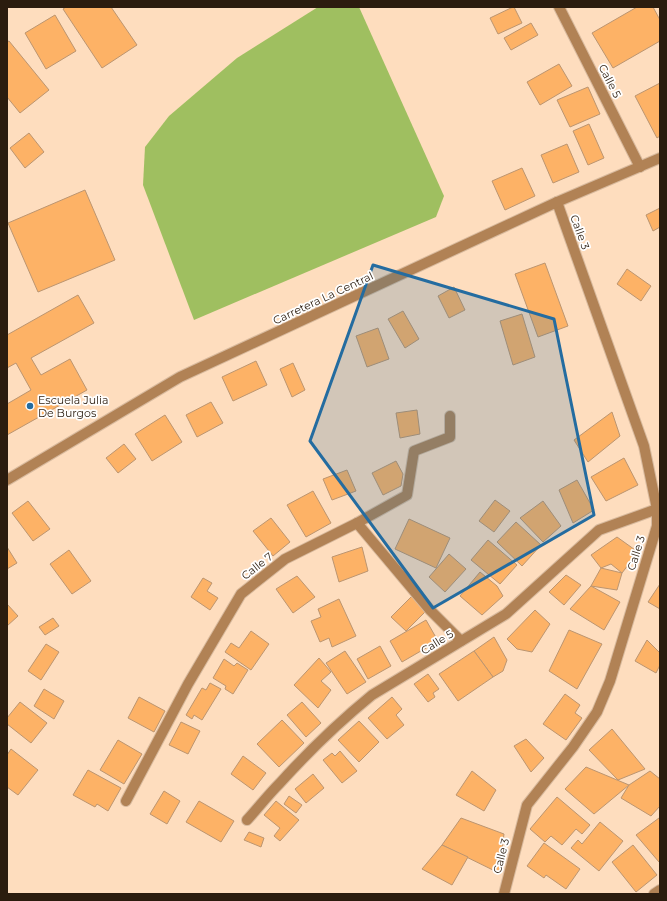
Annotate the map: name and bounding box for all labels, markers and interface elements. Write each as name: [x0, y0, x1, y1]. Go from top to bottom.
street label: Calle 5: [596, 62, 624, 100]
street label: Calle 3: [567, 213, 593, 251]
street label: Carretera La Central: [271, 269, 375, 327]
place label: Escuela Julia De Burgos: [38, 393, 109, 420]
marker: Escuela Julia De Burgos: [25, 401, 35, 411]
street label: Calle 3: [624, 534, 648, 572]
street label: Calle 7: [238, 549, 276, 583]
street label: Calle 5: [418, 627, 456, 657]
street label: Calle 3: [490, 837, 512, 875]

